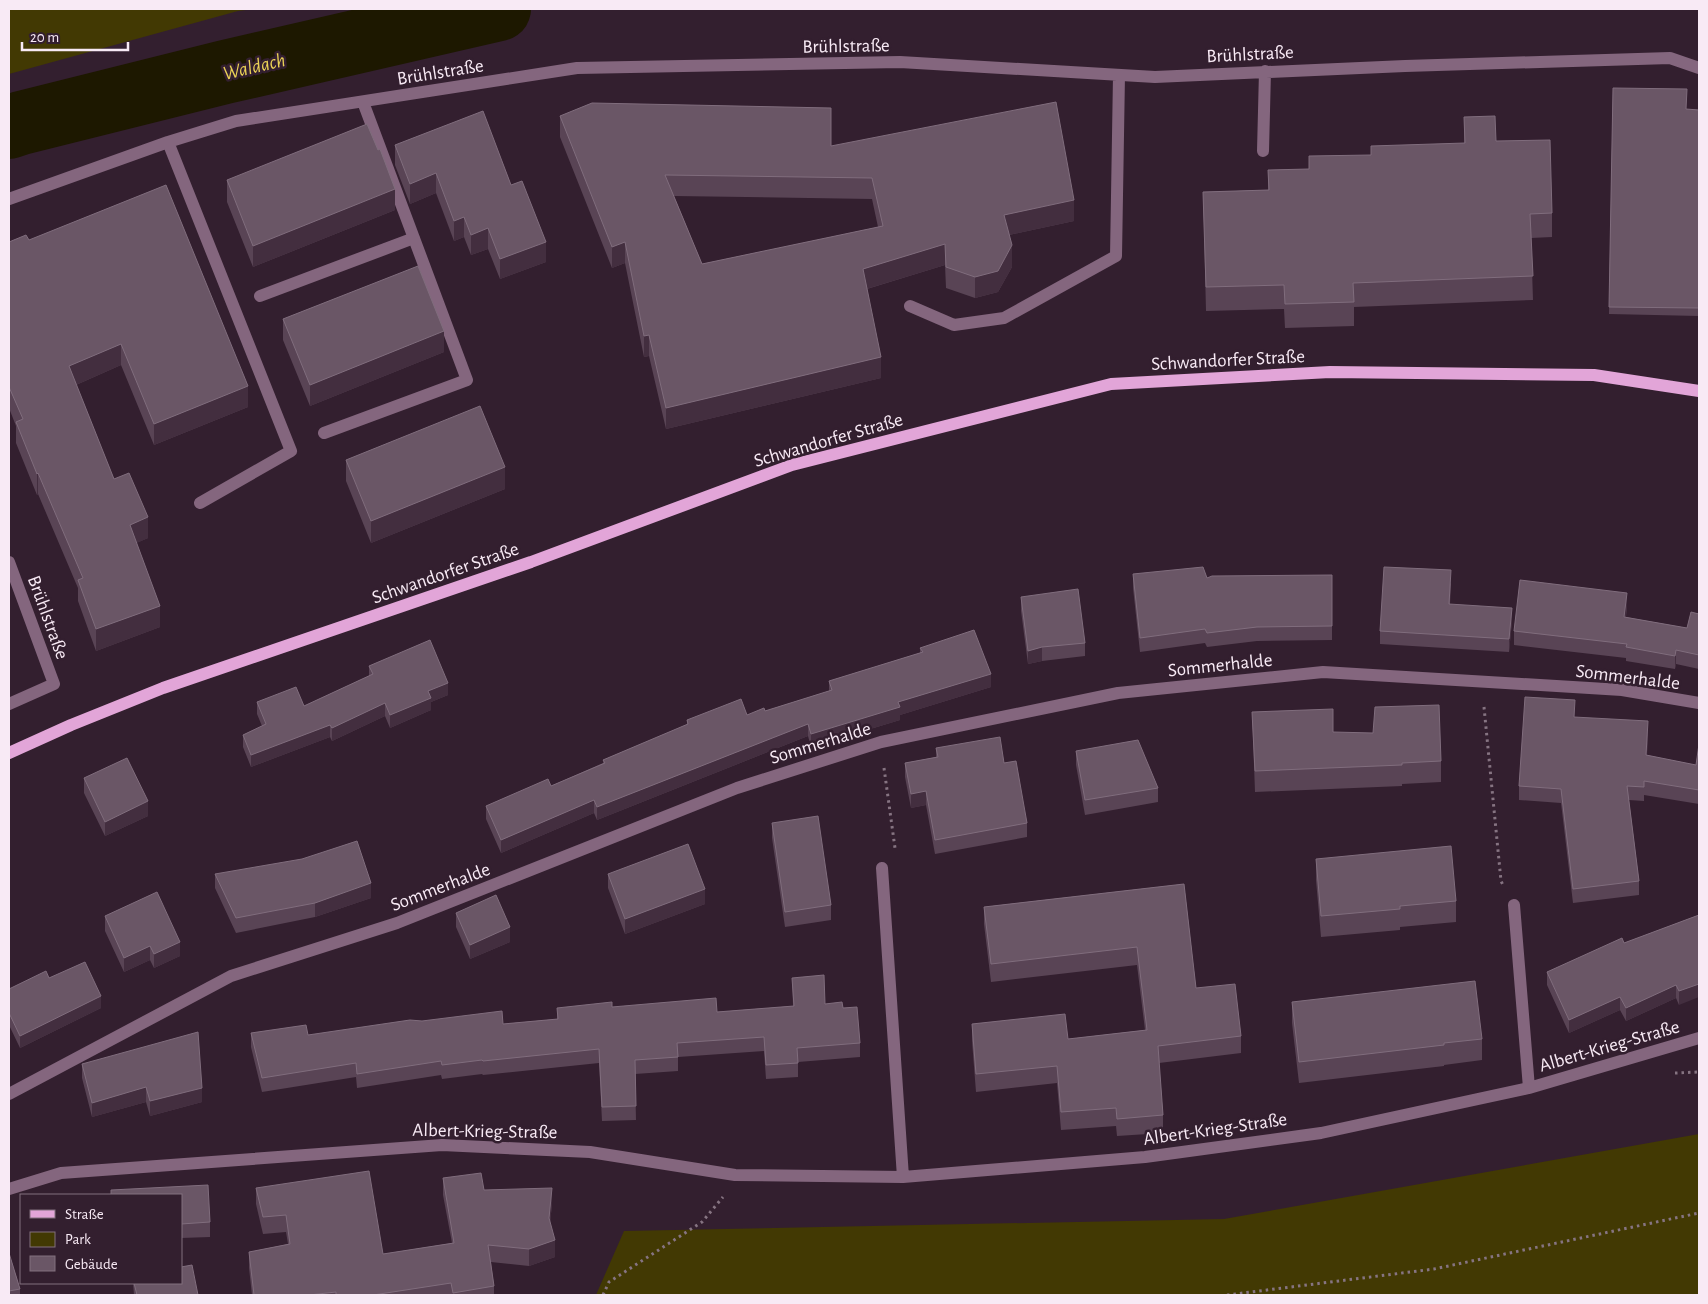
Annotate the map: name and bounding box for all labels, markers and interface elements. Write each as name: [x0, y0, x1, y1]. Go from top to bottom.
scale bar: [22, 20, 129, 52]
text: 20 m: [30, 30, 59, 45]
street label: Brühlstraße: [802, 36, 890, 57]
street label: Brühlstraße: [1206, 43, 1294, 66]
water label: Waldach: [221, 50, 287, 84]
street label: Brühlstraße: [396, 56, 485, 89]
street label: Schwandorfer Straße: [1151, 347, 1305, 374]
street label: Schwandorfer Straße: [752, 410, 905, 471]
street label: Schwandorfer Straße: [370, 539, 521, 607]
street label: Brühlstraße: [24, 573, 71, 662]
street label: Sommerhalde: [1167, 651, 1273, 680]
street label: Sommerhalde: [1575, 662, 1681, 693]
street label: Sommerhalde: [768, 719, 873, 768]
street label: Sommerhalde: [388, 860, 493, 915]
street label: Albert-Krieg-Straße: [1537, 1017, 1682, 1076]
street label: Albert-Krieg-Straße: [1142, 1110, 1288, 1149]
street label: Albert-Krieg-Straße: [412, 1121, 558, 1142]
legend: [20, 1194, 182, 1284]
text: Straße: [65, 1207, 104, 1222]
text: Park: [65, 1232, 91, 1247]
text: Gebäude: [65, 1257, 118, 1272]

